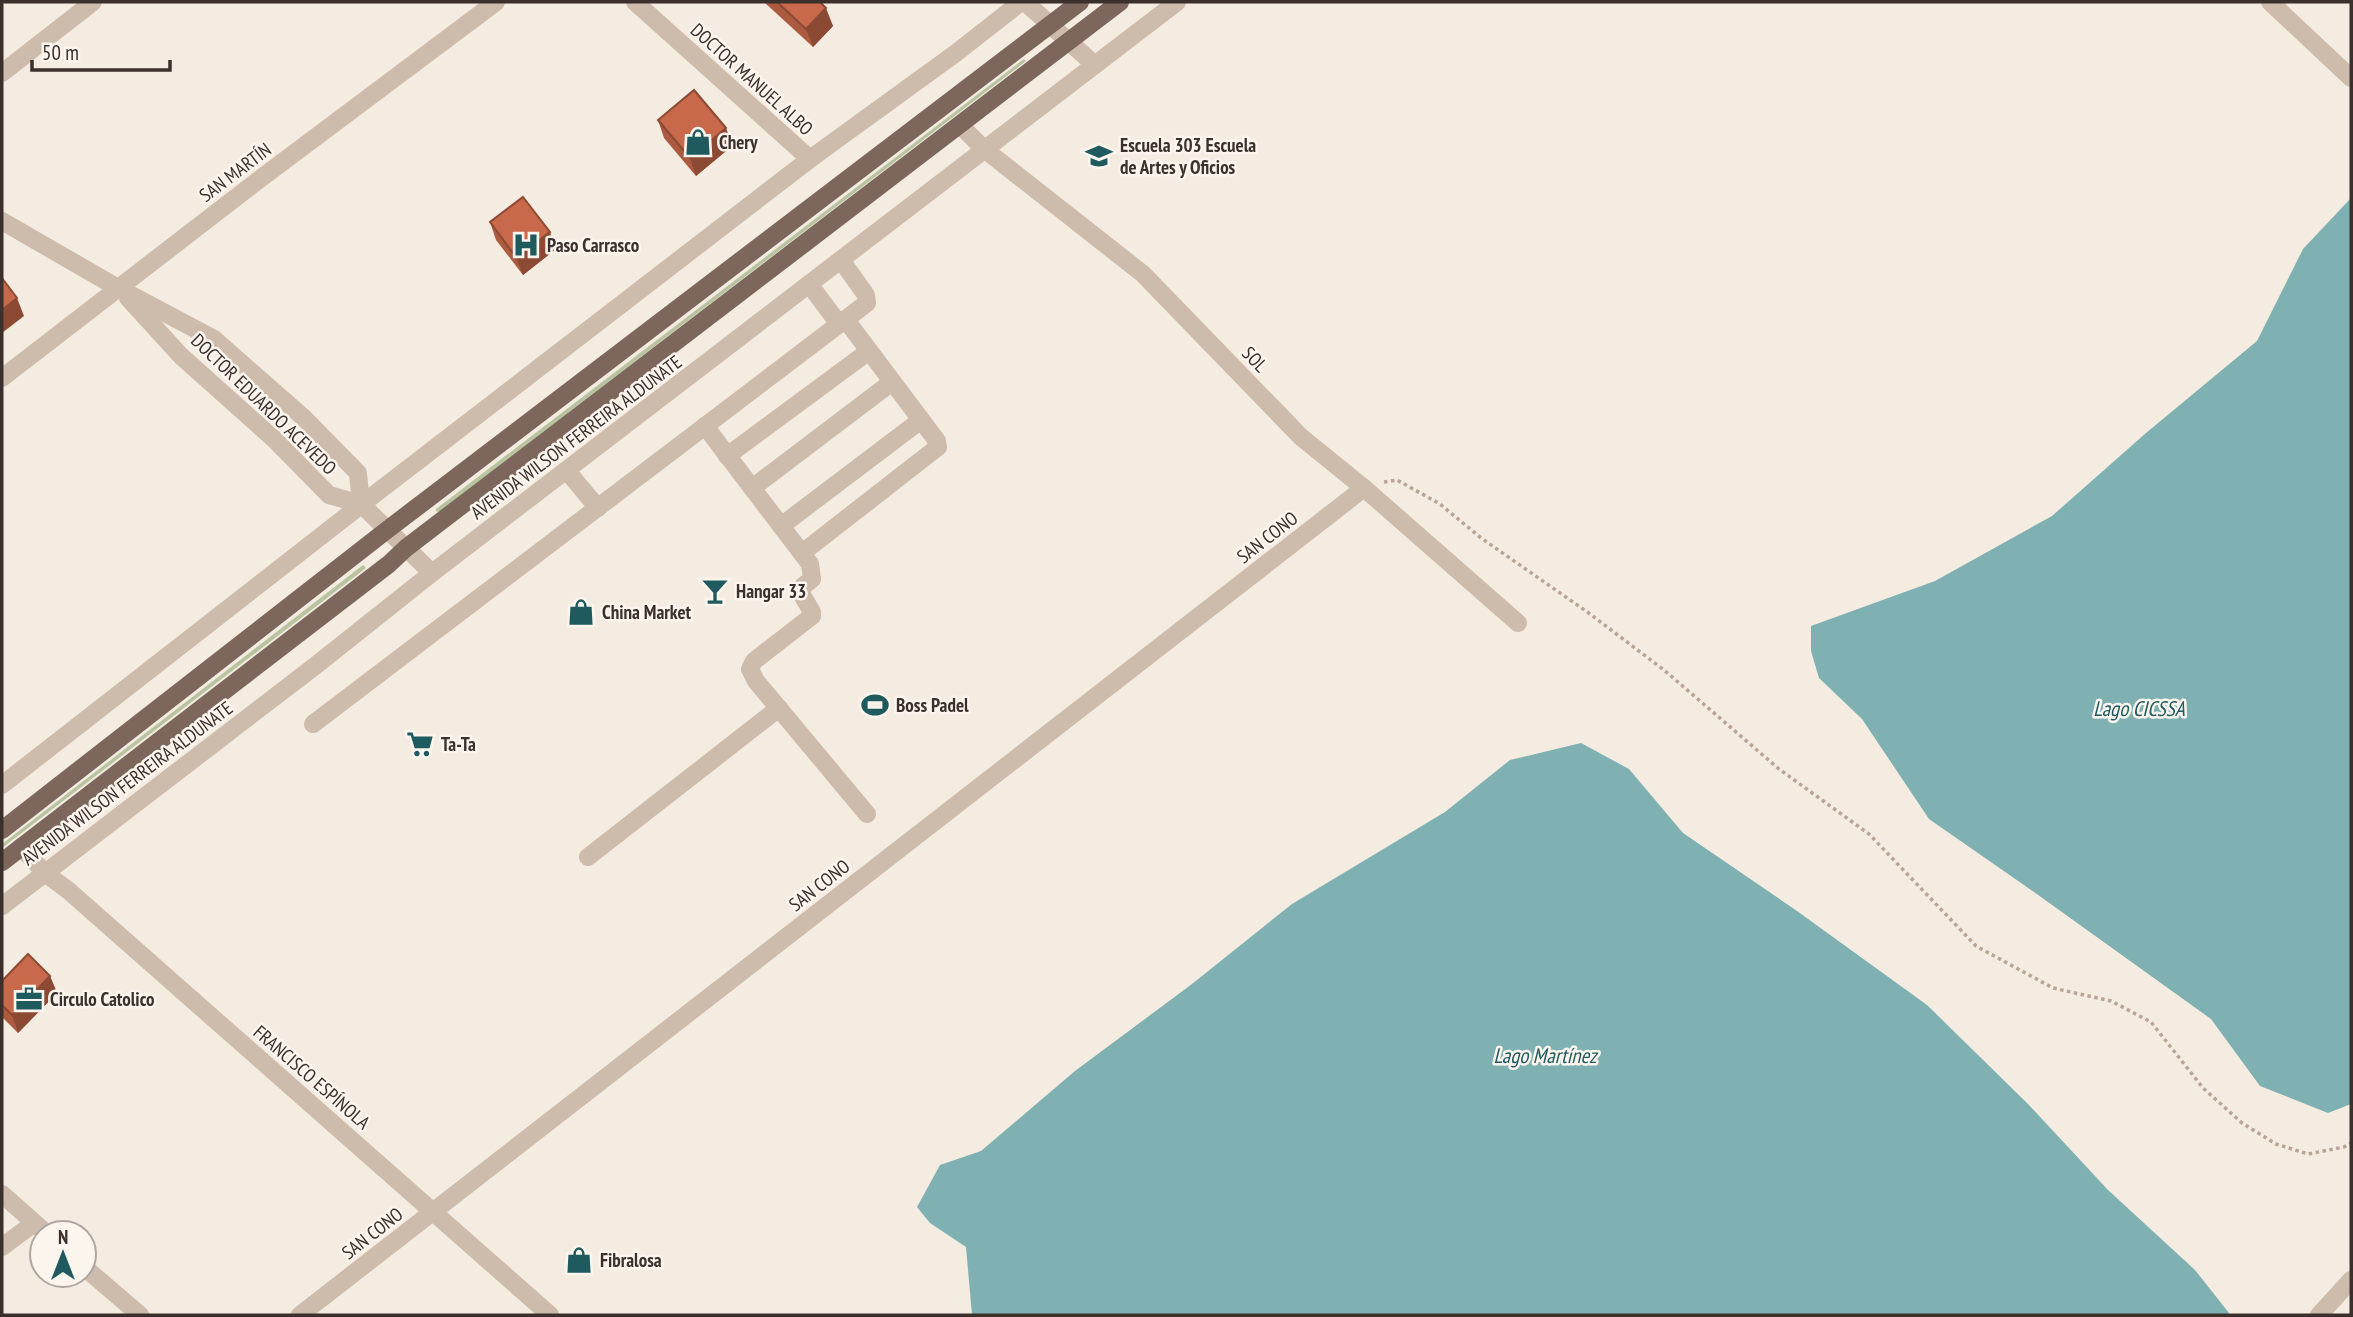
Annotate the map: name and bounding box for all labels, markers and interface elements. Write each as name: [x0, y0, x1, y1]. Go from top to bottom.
street label: DOCTOR MANUEL ALBO: [686, 18, 818, 140]
scale bar: [32, 28, 170, 72]
text: 50 m: [42, 39, 79, 66]
shop icon: Chery: [683, 127, 713, 157]
place label: Chery: [719, 130, 758, 154]
place label: Escuela 303 Escuela de Artes y Oficios: [1120, 133, 1256, 179]
street label: SAN MARTÍN: [194, 137, 276, 207]
school or university icon: Escuela 303 Escuela de Artes y Oficios: [1084, 141, 1114, 171]
hospital icon: Paso Carrasco: [511, 230, 541, 260]
place label: Paso Carrasco: [547, 233, 639, 257]
street label: DOCTOR EDUARDO ACEVEDO: [186, 328, 342, 480]
street label: SOL: [1237, 341, 1273, 377]
street label: AVENIDA WILSON FERREIRA ALDUNATE: [466, 350, 686, 524]
street label: SAN CONO: [1232, 506, 1302, 568]
bar icon: Hangar 33: [700, 576, 730, 606]
place label: Hangar 33: [736, 579, 806, 603]
shop icon: China Market: [566, 597, 596, 627]
place label: China Market: [602, 600, 692, 624]
sports icon: Boss Padel: [860, 690, 890, 720]
place label: Boss Padel: [896, 693, 969, 717]
water label: Lago CICSSA: [2093, 695, 2185, 722]
street label: AVENIDA WILSON FERREIRA ALDUNATE: [17, 696, 237, 870]
supermarket icon: Ta-Ta: [405, 729, 435, 759]
place label: Ta-Ta: [441, 732, 476, 756]
street label: SAN CONO: [784, 854, 854, 916]
office icon: Circulo Catolico: [14, 984, 44, 1014]
place label: Circulo Catolico: [50, 987, 155, 1011]
street label: FRANCISCO ESPÍNOLA: [249, 1020, 375, 1134]
water label: Lago Martínez: [1493, 1042, 1599, 1069]
street label: SAN CONO: [337, 1202, 407, 1264]
north arrow: [28, 1219, 98, 1289]
text: N: [58, 1225, 68, 1249]
shop icon: Fibralosa: [564, 1245, 594, 1275]
place label: Fibralosa: [600, 1248, 662, 1272]

